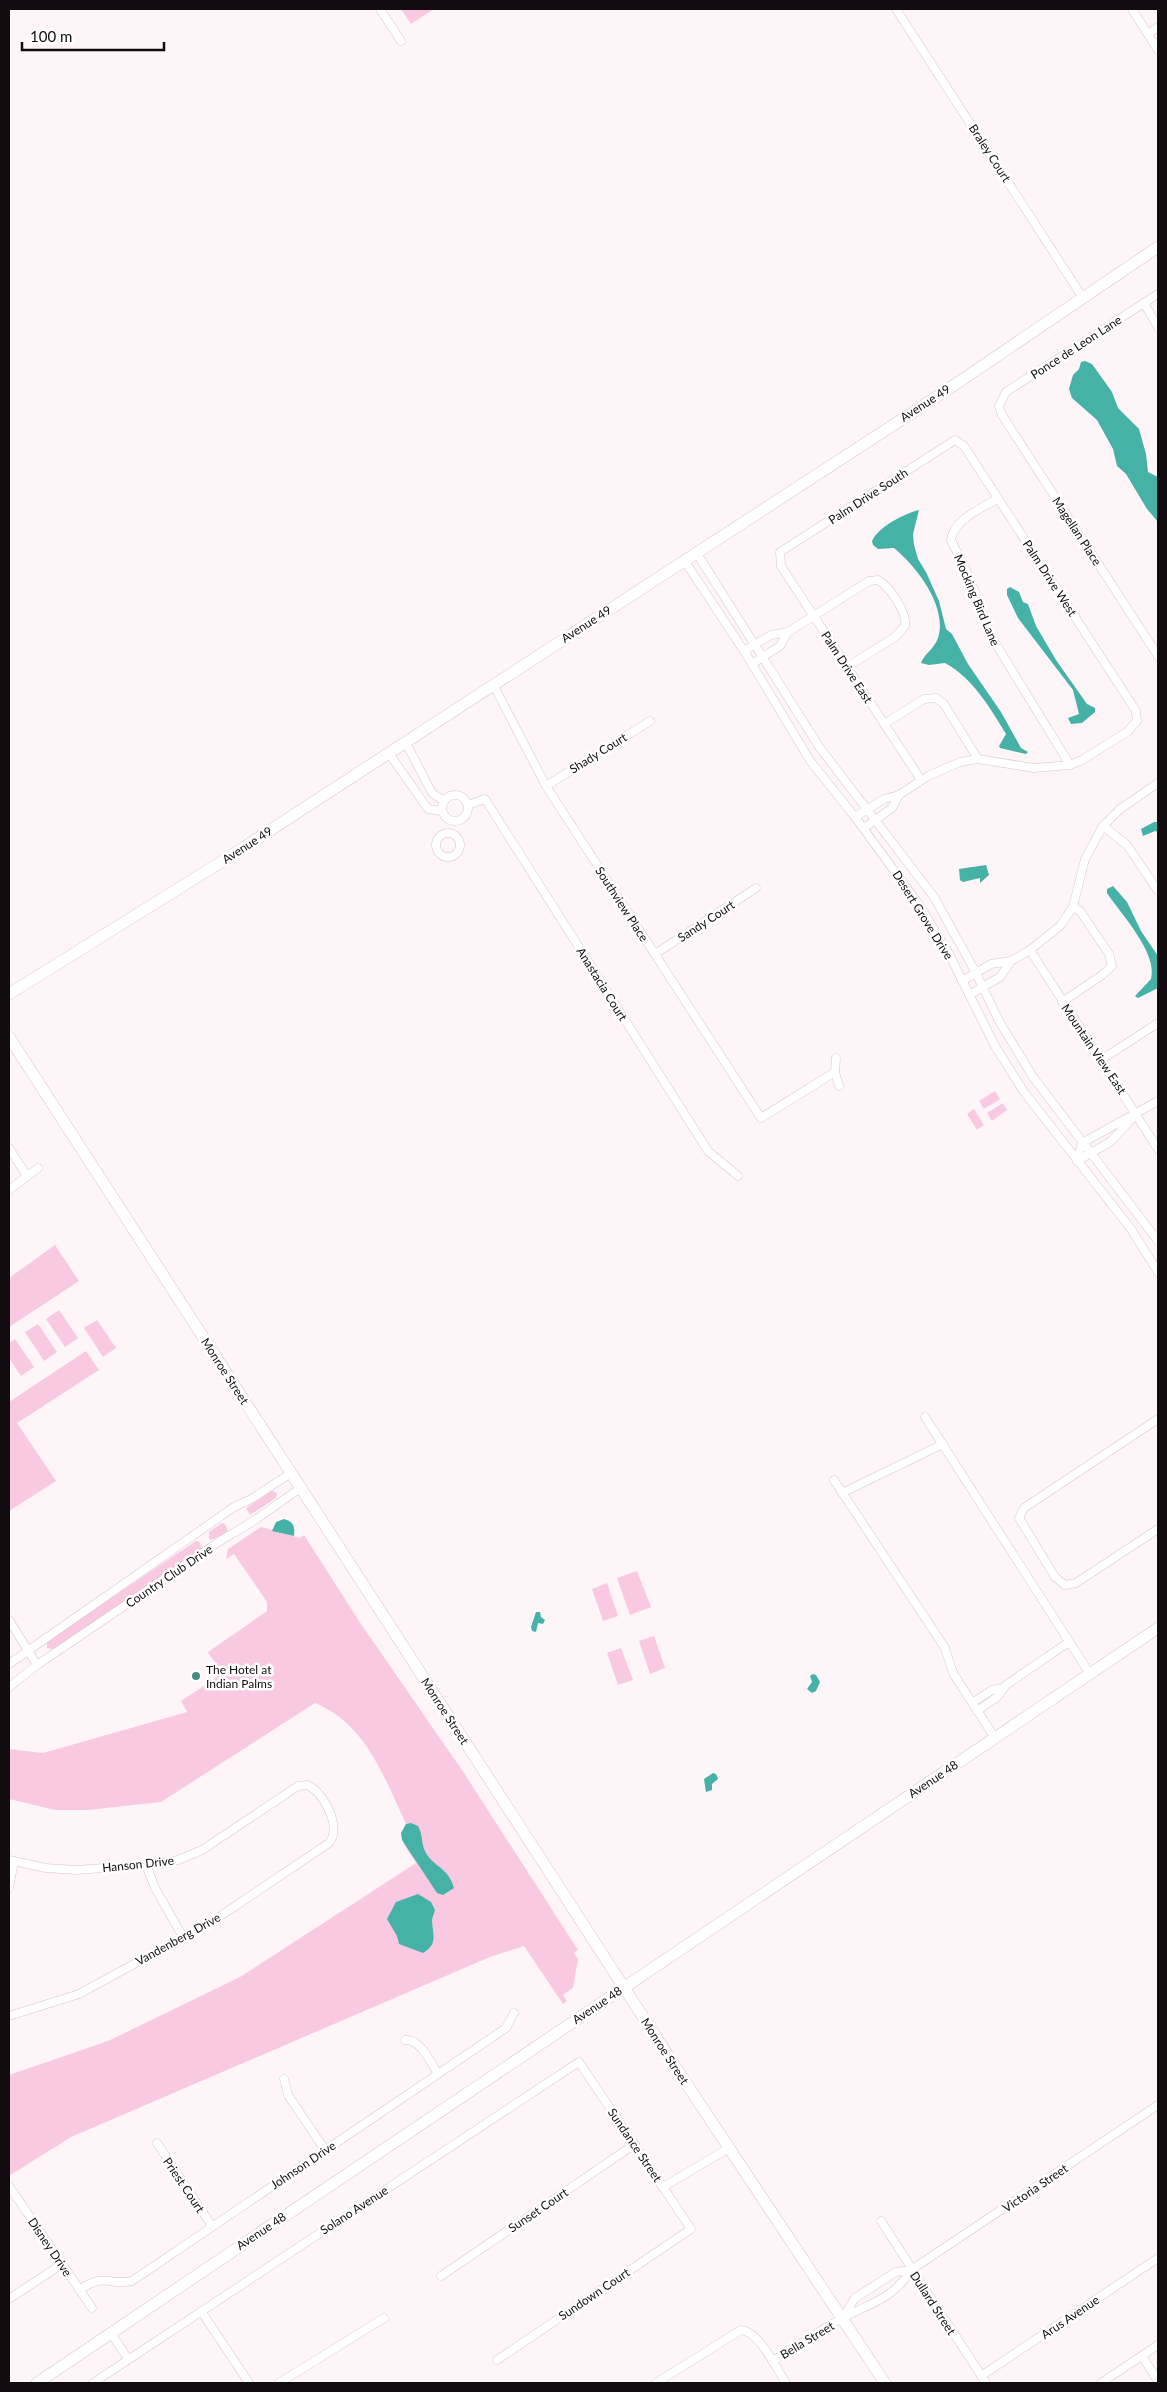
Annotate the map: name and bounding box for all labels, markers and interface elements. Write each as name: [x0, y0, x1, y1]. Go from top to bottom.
scale bar: [22, 20, 165, 52]
text: 100 m: [30, 27, 72, 45]
street label: Braley Court: [966, 121, 1015, 185]
street label: Ponce de Leon Lane: [1028, 312, 1124, 382]
street label: Avenue 49: [897, 381, 953, 425]
street label: Palm Drive South: [826, 465, 910, 527]
street label: Magellan Place: [1049, 494, 1105, 568]
street label: Palm Drive West: [1020, 537, 1081, 620]
street label: Mocking Bird Lane: [951, 552, 1003, 648]
street label: Avenue 49: [558, 602, 614, 646]
street label: Palm Drive East: [818, 628, 876, 706]
street label: Shady Court: [567, 729, 630, 777]
street label: Avenue 49: [219, 823, 275, 867]
street label: Southview Place: [592, 864, 652, 944]
street label: Desert Grove Drive: [890, 868, 956, 962]
street label: Sandy Court: [675, 897, 738, 945]
street label: Anastacia Court: [573, 944, 631, 1024]
street label: Mountain View East: [1058, 1001, 1130, 1097]
street label: Monroe Street: [198, 1335, 252, 1408]
street label: Country Club Drive: [123, 1541, 215, 1611]
place label: The Hotel at Indian Palms: [206, 1662, 272, 1691]
marker: The Hotel at Indian Palms: [190, 1670, 202, 1682]
street label: Monroe Street: [418, 1675, 472, 1748]
street label: Avenue 48: [905, 1757, 961, 1801]
street label: Hanson Drive: [101, 1853, 175, 1875]
street label: Vandenberg Drive: [133, 1909, 223, 1969]
street label: Avenue 48: [569, 1983, 625, 2027]
street label: Monroe Street: [638, 2015, 692, 2088]
street label: Sundance Street: [605, 2105, 666, 2185]
street label: Johnson Drive: [268, 2138, 338, 2192]
street label: Priest Court: [160, 2155, 208, 2216]
street label: Victoria Street: [999, 2160, 1071, 2215]
street label: Solano Avenue: [317, 2182, 391, 2238]
street label: Sunset Court: [505, 2184, 571, 2235]
street label: Avenue 48: [233, 2209, 289, 2253]
street label: Disney Drive: [25, 2215, 75, 2279]
street label: Sundown Court: [556, 2264, 633, 2323]
street label: Dullard Street: [907, 2268, 960, 2338]
street label: Arus Avenue: [1038, 2292, 1102, 2342]
street label: Bella Street: [777, 2318, 837, 2362]

